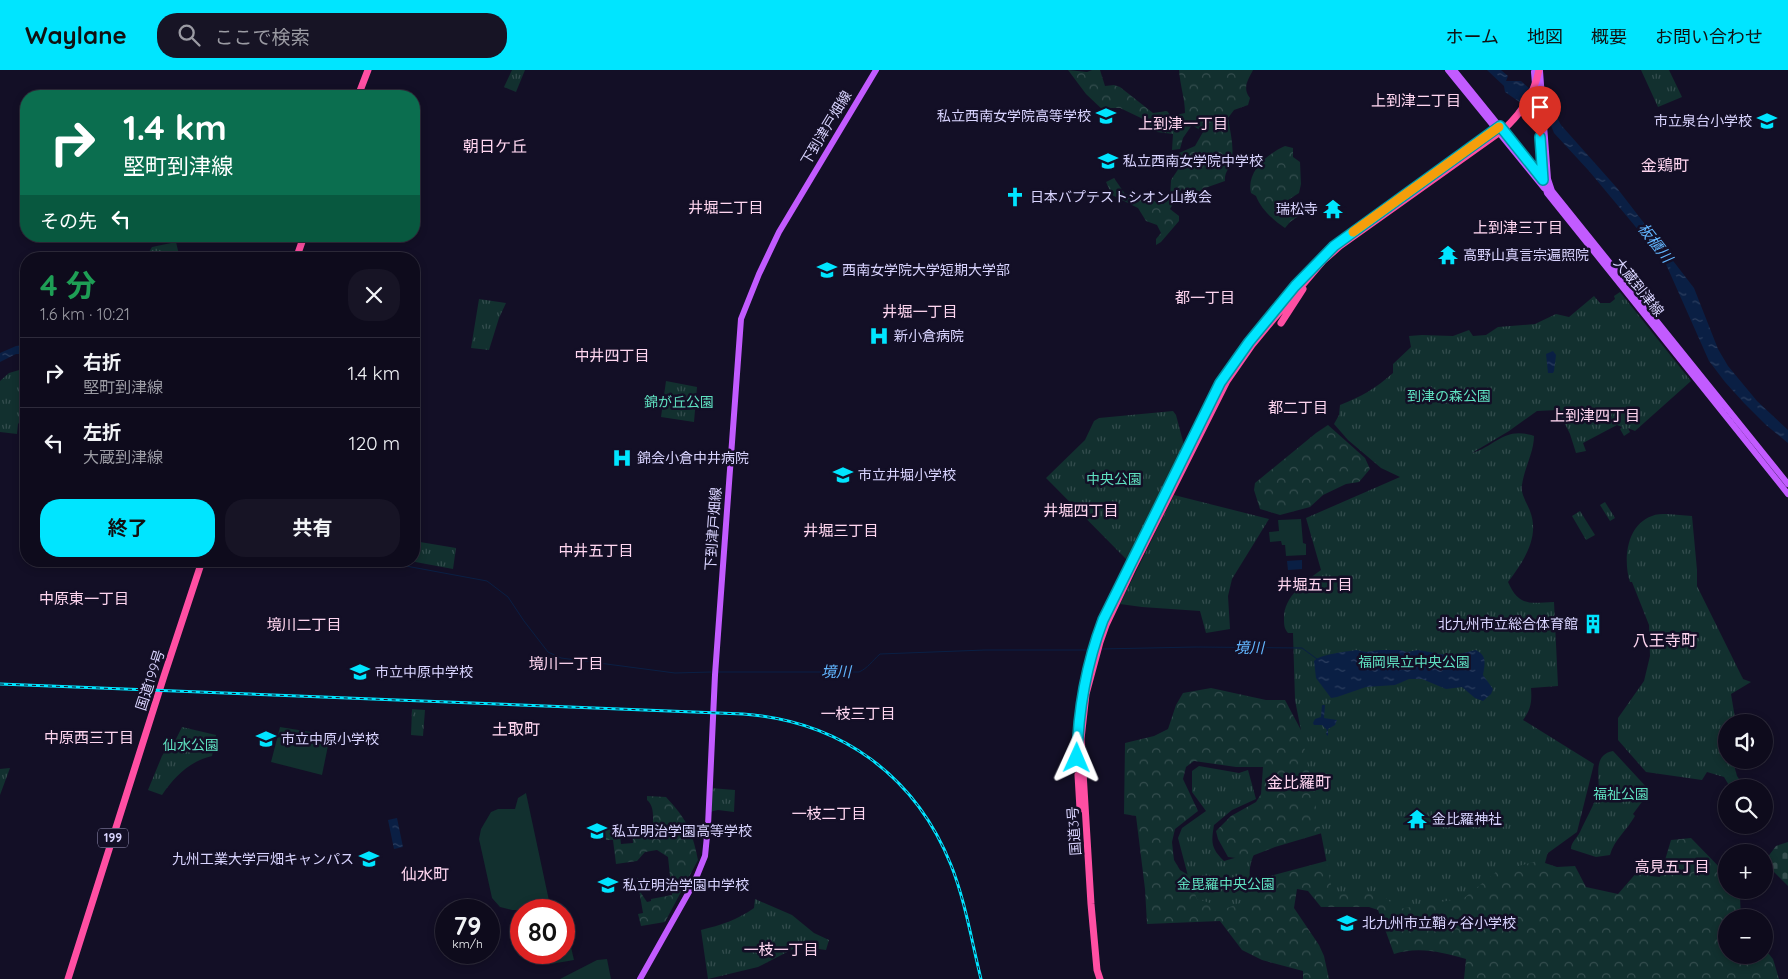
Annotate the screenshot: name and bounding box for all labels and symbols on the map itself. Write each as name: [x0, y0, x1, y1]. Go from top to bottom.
pin: [1519, 86, 1561, 137]
street label: 下到津戸畑線: [797, 87, 855, 169]
district label: 上到津二丁目: [1371, 91, 1461, 110]
school or university icon: 私立西南女学院高等学校: [1095, 105, 1117, 127]
place label: 私立西南女学院高等学校: [937, 107, 1091, 125]
school or university icon: 市立泉台小学校: [1756, 110, 1778, 132]
place label: 市立泉台小学校: [1654, 112, 1752, 130]
district label: 上到津一丁目: [1138, 114, 1228, 133]
district label: 朝日ケ丘: [463, 136, 527, 156]
school or university icon: 私立西南女学院中学校: [1097, 150, 1119, 172]
place label: 私立西南女学院中学校: [1123, 152, 1263, 170]
district label: 金鶏町: [1641, 155, 1689, 175]
church icon: 日本バプテストシオン山教会: [1004, 186, 1026, 208]
place label: 日本バプテストシオン山教会: [1030, 188, 1212, 206]
district label: 井堀二丁目: [688, 198, 764, 217]
temple icon: 瑞松寺: [1322, 198, 1344, 220]
place label: 瑞松寺: [1276, 200, 1318, 218]
district label: 上到津三丁目: [1473, 218, 1563, 237]
water label: 板櫃川: [1634, 219, 1678, 268]
temple icon: 高野山真言宗遍照院: [1437, 244, 1459, 266]
place label: 高野山真言宗遍照院: [1463, 246, 1589, 264]
street label: 大蔵到津線: [1610, 254, 1668, 320]
school or university icon: 西南女学院大学短期大学部: [816, 259, 838, 281]
place label: 西南女学院大学短期大学部: [842, 261, 1010, 279]
district label: 都一丁目: [1175, 288, 1235, 307]
district label: 井堀一丁目: [882, 302, 958, 321]
hospital icon: 新小倉病院: [868, 325, 890, 347]
place label: 新小倉病院: [894, 327, 964, 345]
district label: 中井四丁目: [574, 346, 650, 365]
park label: 到津の森公園: [1407, 387, 1491, 405]
park label: 錦が丘公園: [644, 393, 714, 411]
district label: 都二丁目: [1268, 398, 1328, 417]
district label: 上到津四丁目: [1550, 406, 1640, 425]
hospital icon: 錦会小倉中井病院: [611, 447, 633, 469]
place label: 錦会小倉中井病院: [637, 449, 749, 467]
school or university icon: 市立井堀小学校: [832, 464, 854, 486]
place label: 市立井堀小学校: [858, 466, 956, 484]
park label: 中央公園: [1086, 470, 1142, 488]
street label: 下到津戸畑線: [701, 486, 725, 572]
district label: 井堀四丁目: [1043, 501, 1119, 520]
district label: 井堀三丁目: [803, 521, 879, 540]
district label: 中井五丁目: [558, 541, 634, 560]
district label: 井堀五丁目: [1277, 575, 1353, 594]
district label: 中原東一丁目: [39, 589, 129, 608]
building icon: 北九州市立総合体育館: [1582, 613, 1604, 635]
district label: 境川二丁目: [266, 615, 342, 634]
place label: 北九州市立総合体育館: [1438, 615, 1578, 633]
district label: 八王寺町: [1633, 630, 1697, 650]
water label: 境川: [1234, 638, 1266, 657]
street label: 国道199号: [132, 647, 168, 713]
park label: 福岡県立中央公園: [1358, 653, 1470, 671]
district label: 境川一丁目: [528, 654, 604, 673]
school or university icon: 市立中原中学校: [349, 661, 371, 683]
water label: 境川: [821, 662, 853, 681]
place label: 市立中原中学校: [375, 663, 473, 681]
district label: 一枝三丁目: [820, 704, 896, 723]
district label: 土取町: [492, 719, 540, 739]
district label: 中原西三丁目: [44, 728, 134, 747]
school or university icon: 市立中原小学校: [255, 728, 277, 750]
place label: 市立中原小学校: [281, 730, 379, 748]
position arrow: [1050, 731, 1102, 783]
park label: 仙水公園: [163, 736, 219, 754]
district label: 金比羅町: [1267, 772, 1331, 792]
park label: 福祉公園: [1593, 785, 1649, 803]
district label: 一枝二丁目: [791, 804, 867, 823]
street label: 国道3号: [1063, 806, 1085, 856]
temple icon: 金比羅神社: [1406, 808, 1428, 830]
place label: 金比羅神社: [1432, 810, 1502, 828]
school or university icon: 私立明治学園高等学校: [586, 820, 608, 842]
place label: 私立明治学園高等学校: [612, 822, 752, 840]
road number: 199: [98, 828, 128, 848]
school or university icon: 九州工業大学戸畑キャンパス: [358, 848, 380, 870]
place label: 九州工業大学戸畑キャンパス: [172, 850, 354, 868]
district label: 高見五丁目: [1634, 857, 1710, 876]
district label: 仙水町: [401, 864, 449, 884]
school or university icon: 私立明治学園中学校: [597, 874, 619, 896]
park label: 金毘羅中央公園: [1177, 875, 1275, 893]
place label: 私立明治学園中学校: [623, 876, 749, 894]
speed limit sign: 80: [510, 899, 575, 964]
school or university icon: 北九州市立鞘ヶ谷小学校: [1336, 912, 1358, 934]
place label: 北九州市立鞘ヶ谷小学校: [1362, 914, 1516, 932]
district label: 一枝一丁目: [743, 940, 819, 959]

